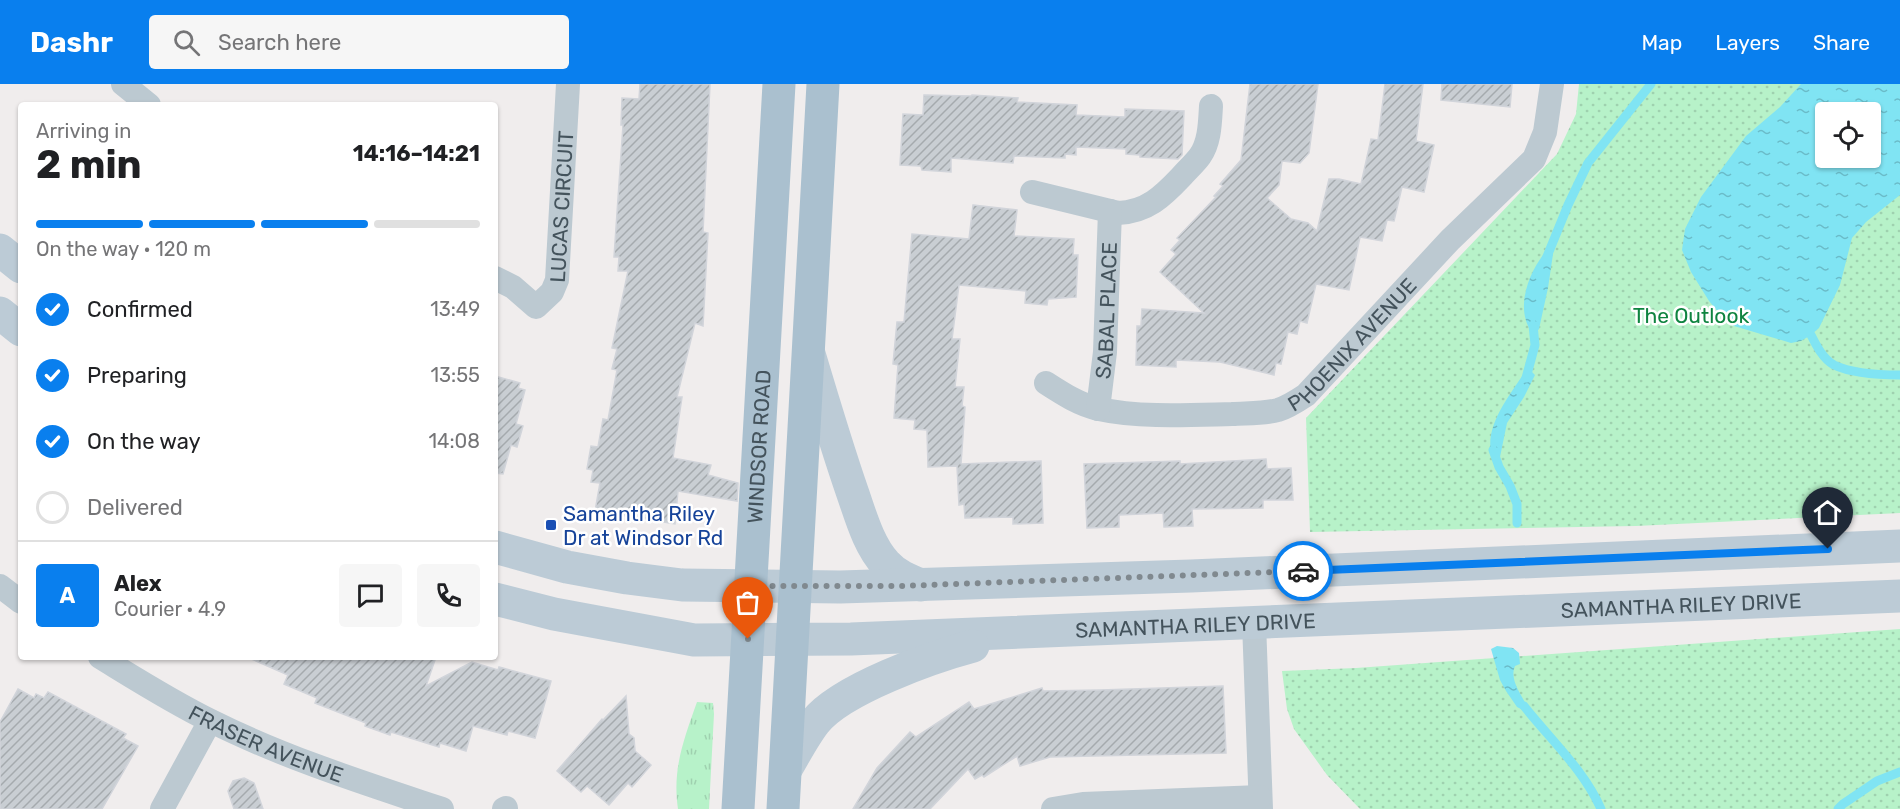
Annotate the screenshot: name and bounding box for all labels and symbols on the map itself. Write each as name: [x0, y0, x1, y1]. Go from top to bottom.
street label: LUCAS CIRCUIT: [544, 130, 578, 283]
street label: SABAL PLACE: [1089, 241, 1121, 380]
street label: PHOENIX AVENUE: [1283, 272, 1421, 416]
park label: The Outlook: [1633, 303, 1749, 328]
street label: WINDSOR ROAD: [742, 369, 775, 524]
pin: [1802, 487, 1853, 549]
place label: Samantha Riley Dr at Windsor Rd: [563, 501, 723, 550]
marker: Samantha Riley Dr at Windsor Rd: [544, 518, 558, 532]
courier: [1273, 541, 1333, 601]
pin: [722, 577, 773, 639]
street label: SAMANTHA RILEY DRIVE: [1560, 588, 1802, 622]
street label: SAMANTHA RILEY DRIVE: [1075, 607, 1316, 642]
street label: FRASER AVENUE: [185, 699, 347, 787]

